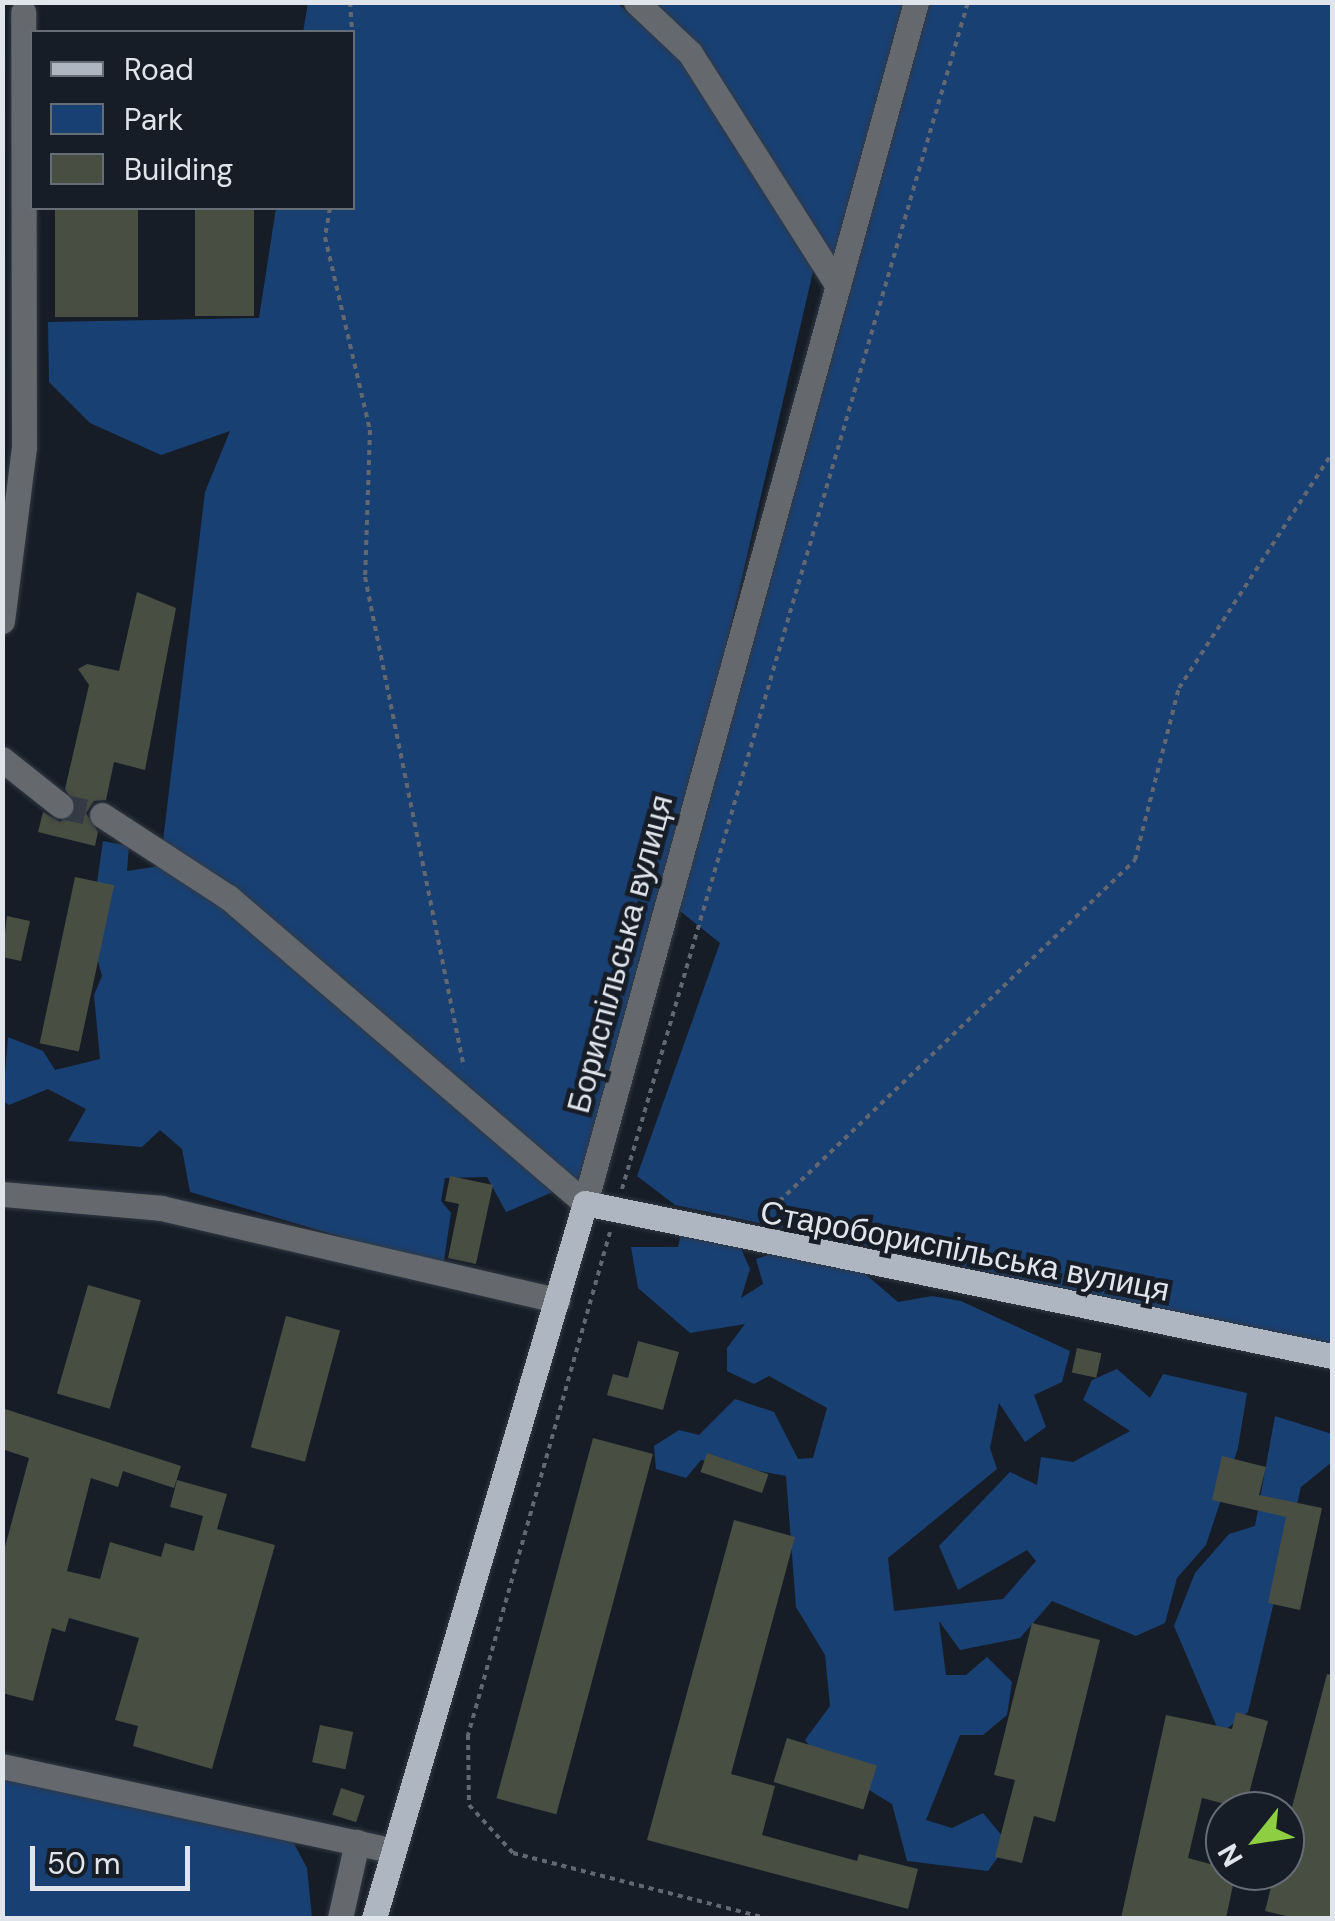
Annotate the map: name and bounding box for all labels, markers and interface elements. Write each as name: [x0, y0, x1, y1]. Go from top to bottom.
legend: [30, 30, 355, 210]
text: Road: [124, 50, 194, 89]
text: Park: [124, 100, 183, 139]
text: Building: [124, 150, 233, 189]
street label: Бориспільська вулиця: [559, 791, 681, 1117]
street label: Старобориспільська вулиця: [757, 1192, 1173, 1310]
north arrow: [1205, 1791, 1305, 1891]
scale bar: [35, 1826, 195, 1888]
text: N: [1209, 1837, 1251, 1873]
text: 50 m: [47, 1844, 121, 1883]

